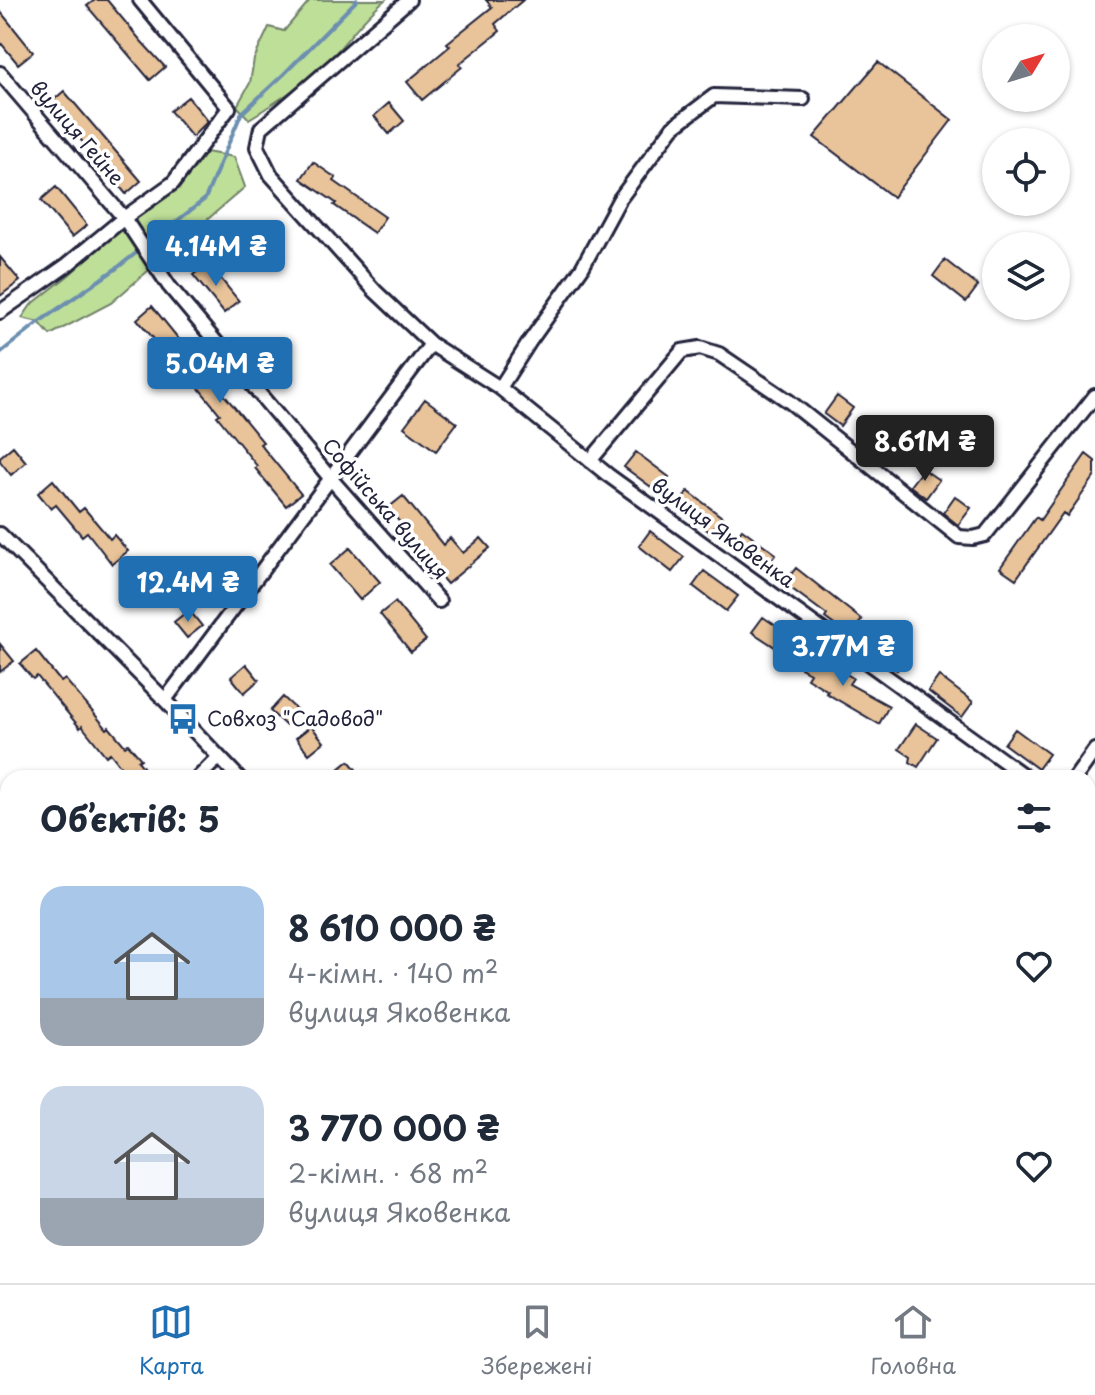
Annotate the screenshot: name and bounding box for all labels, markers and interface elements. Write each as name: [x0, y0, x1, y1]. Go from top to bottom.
north arrow: [982, 24, 1070, 112]
map controls: [982, 24, 1070, 320]
street label: вулиця Гейне: [24, 73, 132, 191]
button: locate: [982, 128, 1070, 216]
pin: 4.14M ₴: [142, 220, 290, 288]
text: 4.14M ₴: [165, 226, 267, 265]
button: layers: [982, 232, 1070, 320]
pin: 5.04M ₴: [146, 337, 294, 405]
text: 5.04M ₴: [165, 343, 275, 382]
pin: 8.61M ₴: [851, 415, 999, 483]
text: 8.61M ₴: [874, 421, 976, 460]
street label: Софійська вулиця: [316, 431, 456, 586]
street label: вулиця Яковенка: [646, 470, 802, 595]
pin: 12.4M ₴: [114, 556, 262, 624]
text: 12.4M ₴: [137, 562, 239, 601]
pin: 3.77M ₴: [769, 620, 917, 688]
text: 3.77M ₴: [791, 626, 895, 665]
bus stop icon: Совхоз "Садовод": [166, 702, 200, 736]
place label: Совхоз "Садовод": [207, 703, 383, 733]
text: Об’єктів: 5: [40, 792, 220, 844]
icon: filters: [1012, 796, 1056, 840]
text: 8 610 000 ₴: [288, 901, 496, 953]
icon: home: [104, 918, 200, 1014]
icon: heart: [1012, 944, 1056, 988]
text: 4-кімн. · 140 m²: [288, 953, 498, 992]
text: вулиця Яковенка: [288, 992, 510, 1031]
text: 3 770 000 ₴: [288, 1101, 500, 1153]
icon: home: [104, 1118, 200, 1214]
icon: heart: [1012, 1144, 1056, 1188]
text: 2-кімн. · 68 m²: [288, 1153, 488, 1192]
text: вулиця Яковенка: [288, 1192, 510, 1231]
tab: Карта: [139, 1300, 204, 1381]
tab: Збережені: [482, 1300, 592, 1381]
tab: Головна: [871, 1300, 956, 1381]

